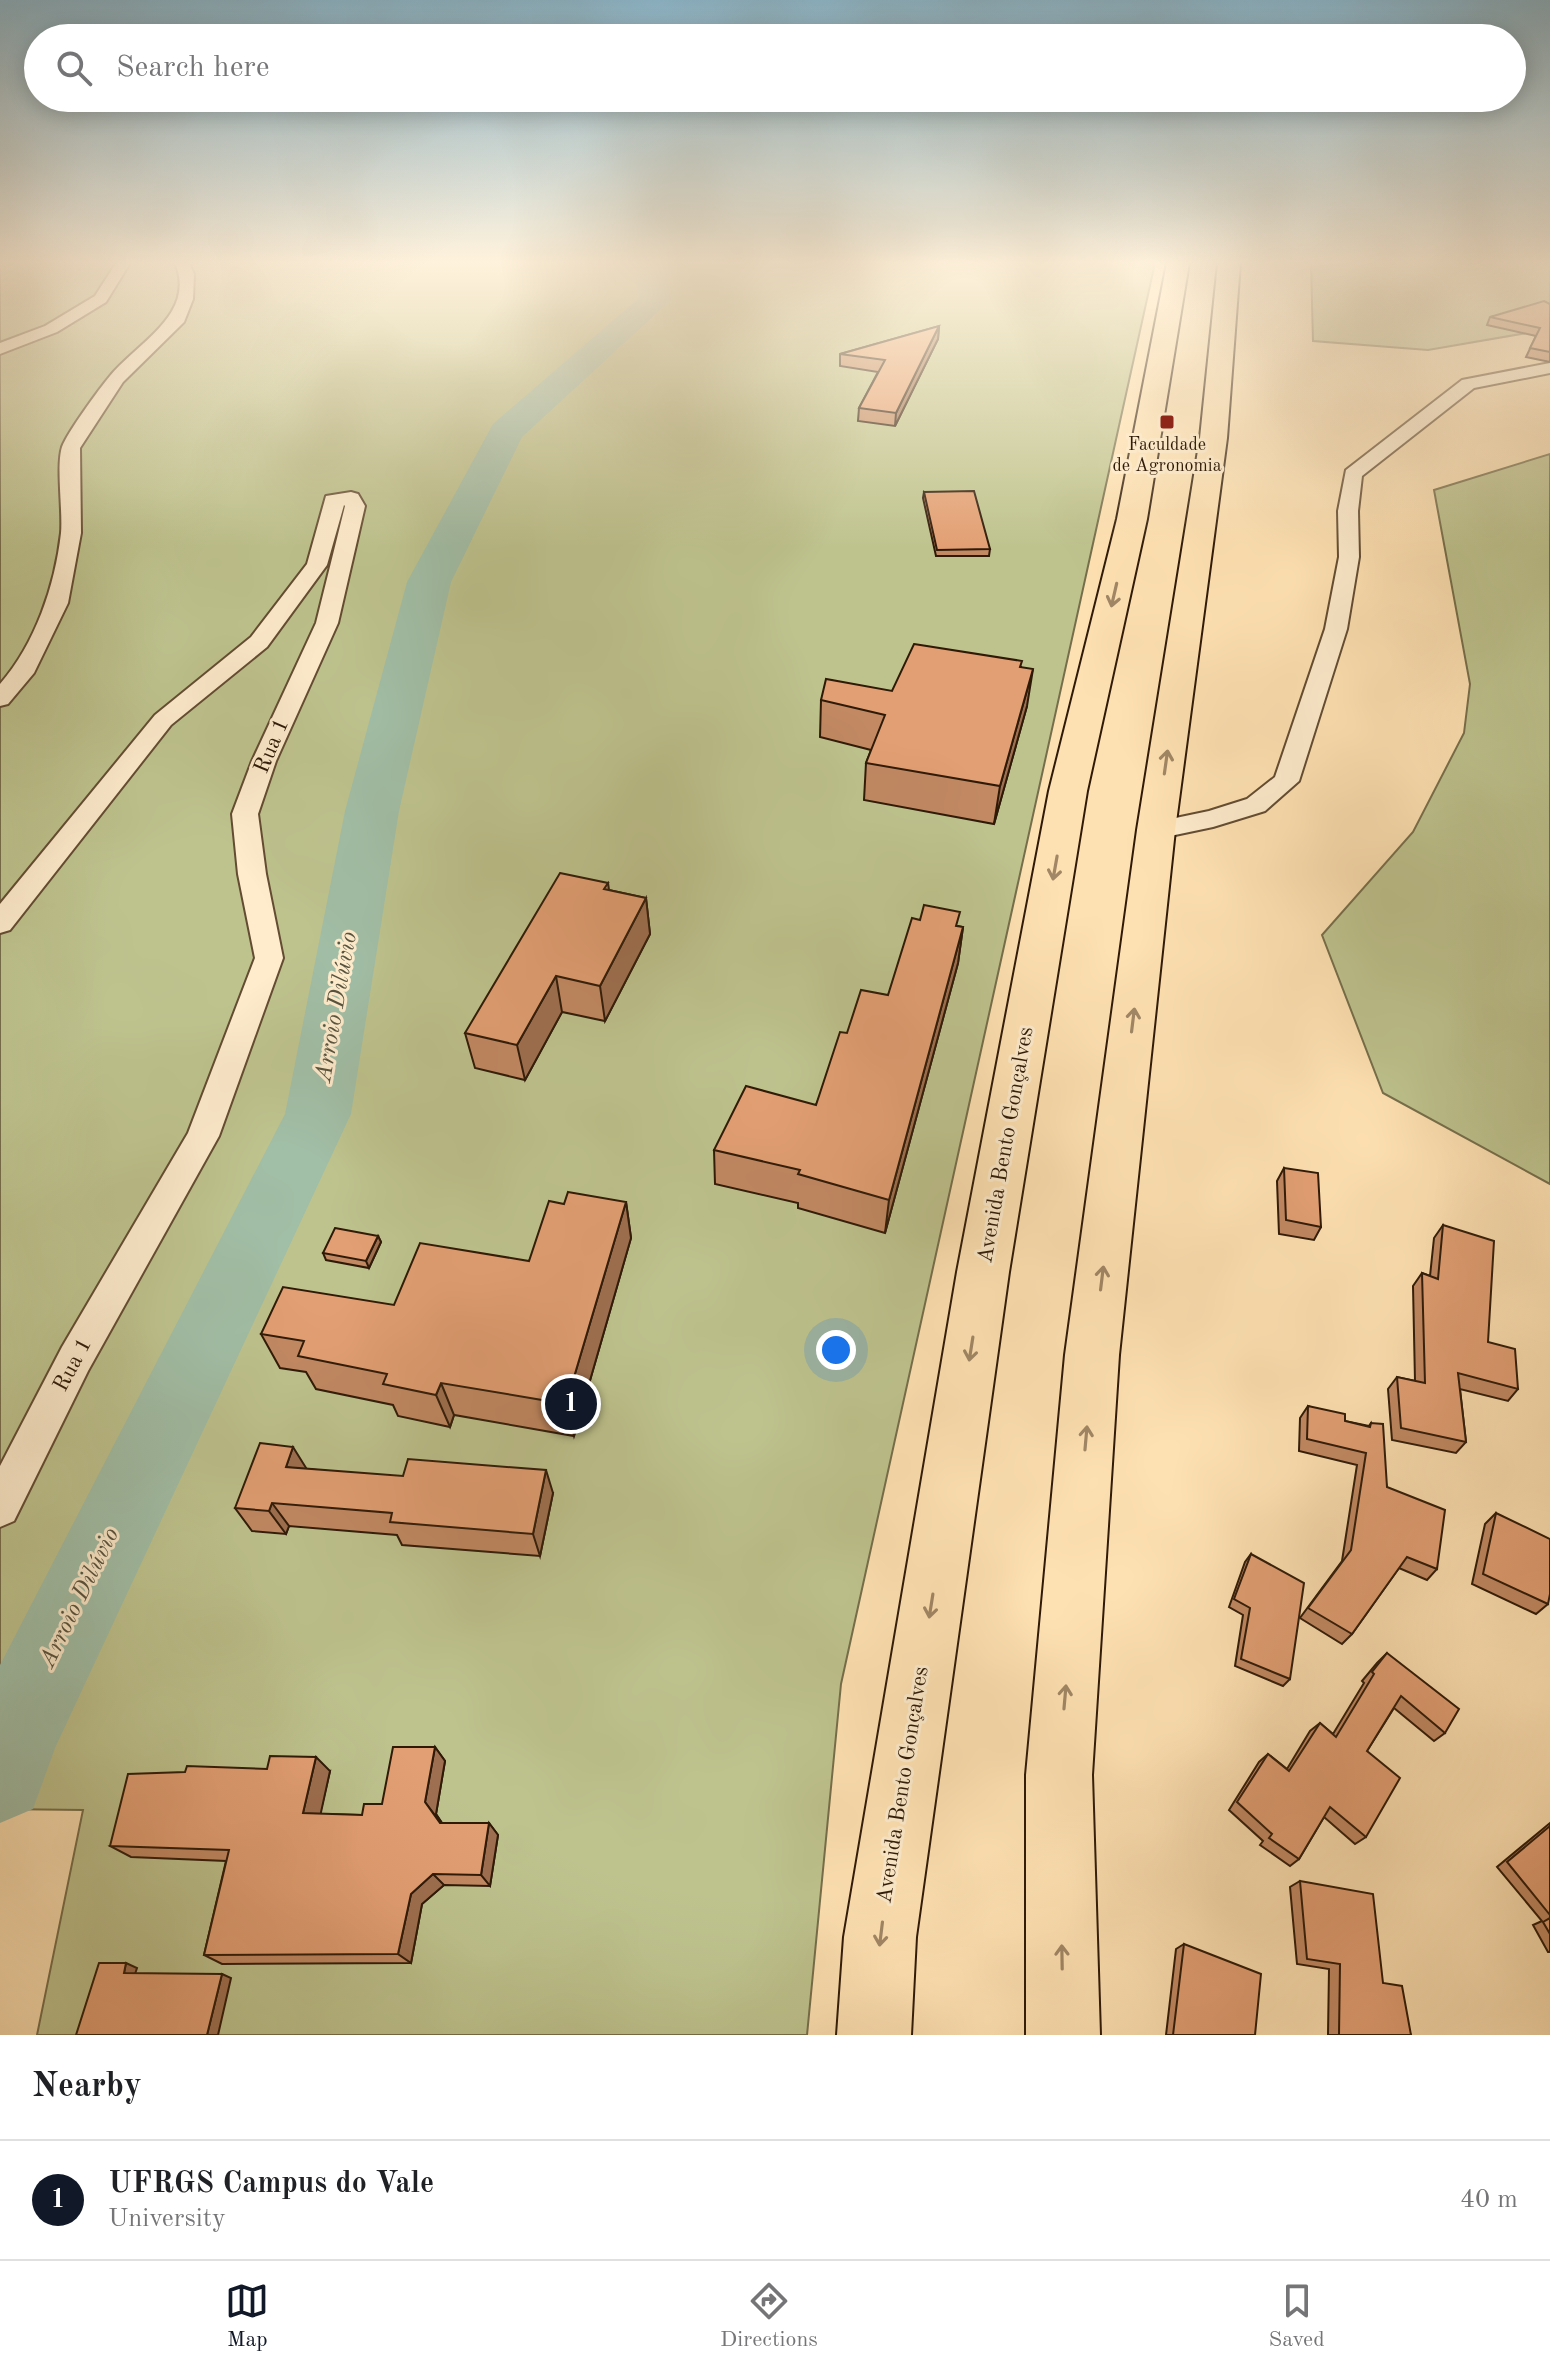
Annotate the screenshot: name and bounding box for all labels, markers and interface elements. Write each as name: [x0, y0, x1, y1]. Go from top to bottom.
search box: [24, 24, 1526, 112]
icon: search: [52, 46, 96, 90]
text: Search here: [116, 53, 270, 83]
marker: Faculdade de Agronomia: [1158, 413, 1176, 431]
place label: Faculdade de Agronomia: [1112, 436, 1222, 475]
one-way arrow: [1106, 581, 1121, 607]
street label: Rua 1: [251, 715, 293, 777]
one-way arrow: [1159, 749, 1174, 775]
one-way arrow: [1046, 855, 1061, 880]
water label: Arroio Dilúvio: [312, 930, 362, 1086]
one-way arrow: [1126, 1007, 1141, 1033]
street label: Avenida Bento Gonçalves: [974, 1025, 1038, 1265]
one-way arrow: [1094, 1265, 1109, 1292]
your location: [816, 1330, 856, 1370]
street label: Rua 1: [50, 1335, 96, 1395]
one-way arrow: [963, 1336, 978, 1361]
pin: 1: [545, 1374, 597, 1434]
one-way arrow: [1078, 1425, 1093, 1452]
water label: Arroio Dilúvio: [35, 1524, 124, 1673]
one-way arrow: [923, 1593, 938, 1618]
street label: Avenida Bento Gonçalves: [873, 1665, 933, 1905]
one-way arrow: [1058, 1684, 1073, 1711]
one-way arrow: [873, 1921, 888, 1946]
one-way arrow: [1054, 1944, 1070, 1971]
text: Nearby: [32, 2070, 142, 2104]
text: UFRGS Campus do Vale: [108, 2169, 434, 2199]
text: 1: [50, 2187, 66, 2213]
text: 40 m: [1460, 2187, 1518, 2213]
text: University: [108, 2206, 226, 2232]
tab: Map: [225, 2279, 269, 2354]
tab: Directions: [720, 2279, 818, 2354]
tab: Saved: [1269, 2279, 1325, 2354]

